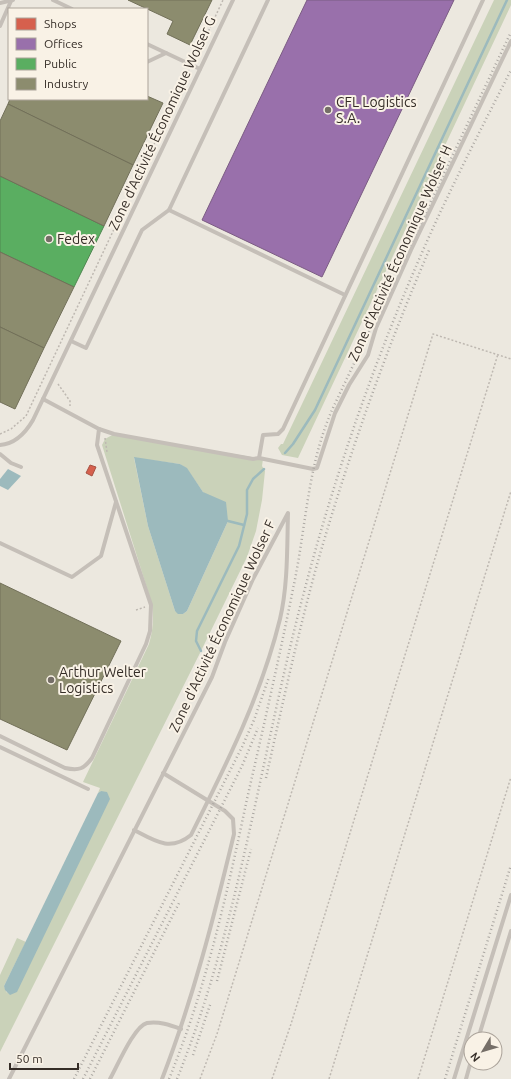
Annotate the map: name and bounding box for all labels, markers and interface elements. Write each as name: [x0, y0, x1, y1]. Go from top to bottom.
legend: [8, 8, 148, 100]
street label: Zone d'Activité Économique Wolser G: [104, 13, 219, 232]
text: Shops: [44, 17, 76, 30]
text: Offices: [44, 37, 83, 50]
text: Public: [44, 57, 77, 70]
text: Industry: [44, 77, 89, 90]
place label: CFL Logistics S.A.: [336, 94, 417, 126]
marker: CFL Logistics S.A.: [323, 105, 333, 115]
street label: Zone d'Activité Économique Wolser H: [344, 142, 455, 363]
place label: Fedex: [57, 231, 95, 247]
marker: Fedex: [44, 234, 54, 244]
street label: Zone d'Activité Économique Wolser F: [165, 517, 278, 735]
place label: Arthur Welter Logistics: [59, 664, 147, 696]
marker: Arthur Welter Logistics: [46, 675, 56, 685]
north arrow: [463, 1031, 503, 1071]
scale bar: [10, 1045, 78, 1071]
text: N: [468, 1050, 482, 1064]
text: 50 m: [16, 1052, 43, 1065]

